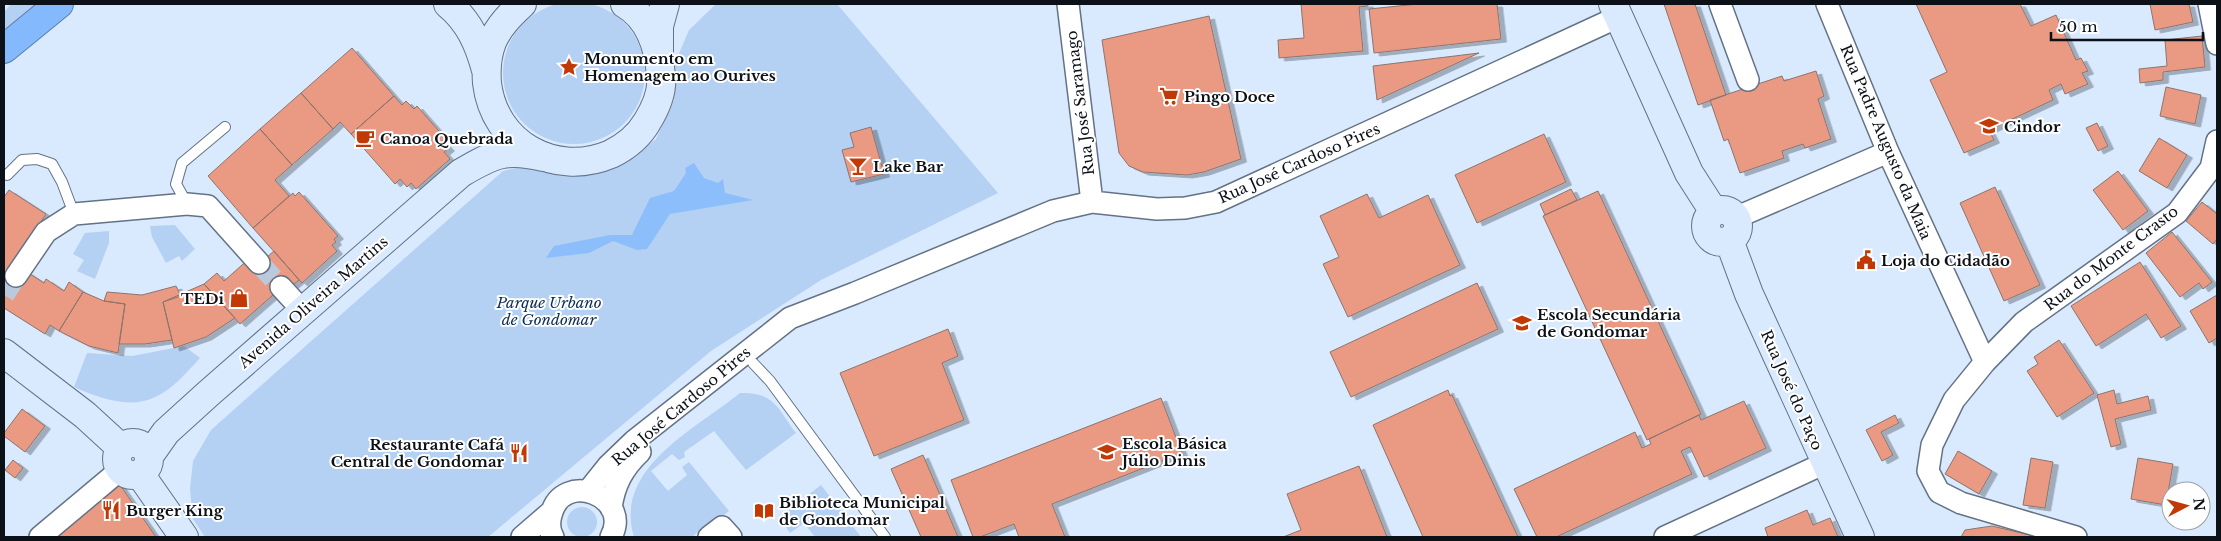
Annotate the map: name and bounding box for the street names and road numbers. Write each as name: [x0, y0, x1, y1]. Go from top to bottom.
street label: Rua José Saramago: [1062, 29, 1098, 177]
street label: Rua Padre Augusto da Maia: [1836, 42, 1936, 243]
street label: Rua José Cardoso Pires: [1215, 119, 1383, 207]
street label: Rua do Monte Crasto: [2040, 201, 2182, 315]
street label: Avenida Oliveira Martins: [234, 232, 392, 373]
street label: Rua José do Paço: [1757, 327, 1827, 453]
street label: Rua José Cardoso Pires: [608, 342, 754, 470]

